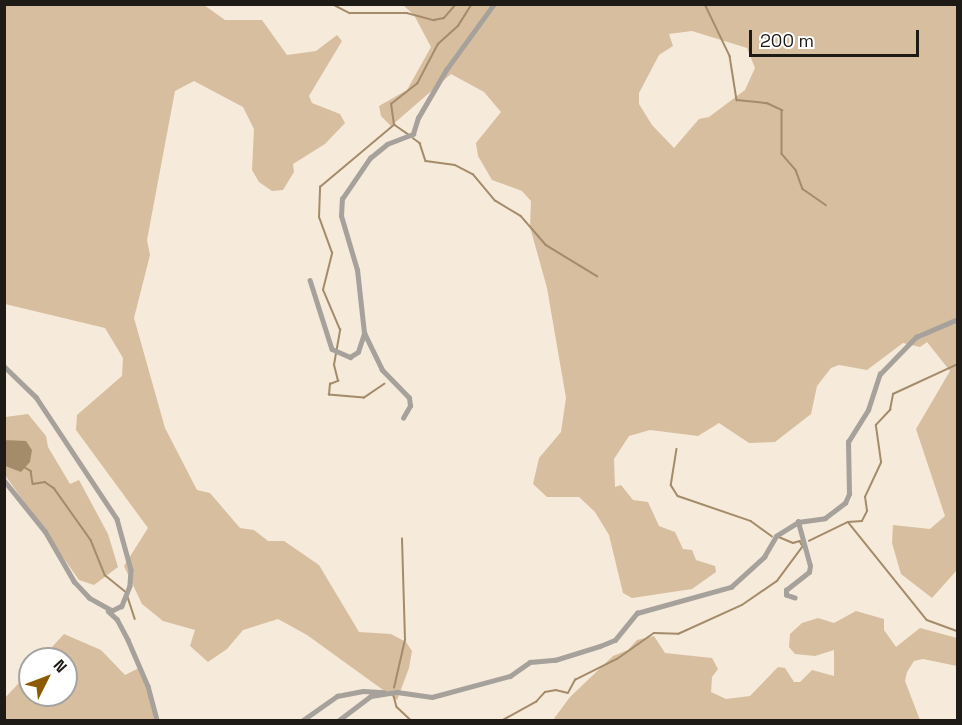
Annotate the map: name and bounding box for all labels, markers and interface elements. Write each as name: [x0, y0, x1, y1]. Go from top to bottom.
scale bar: [752, 18, 922, 56]
text: 200 m: [760, 29, 814, 52]
north arrow: [18, 647, 78, 707]
text: N: [49, 655, 72, 677]

